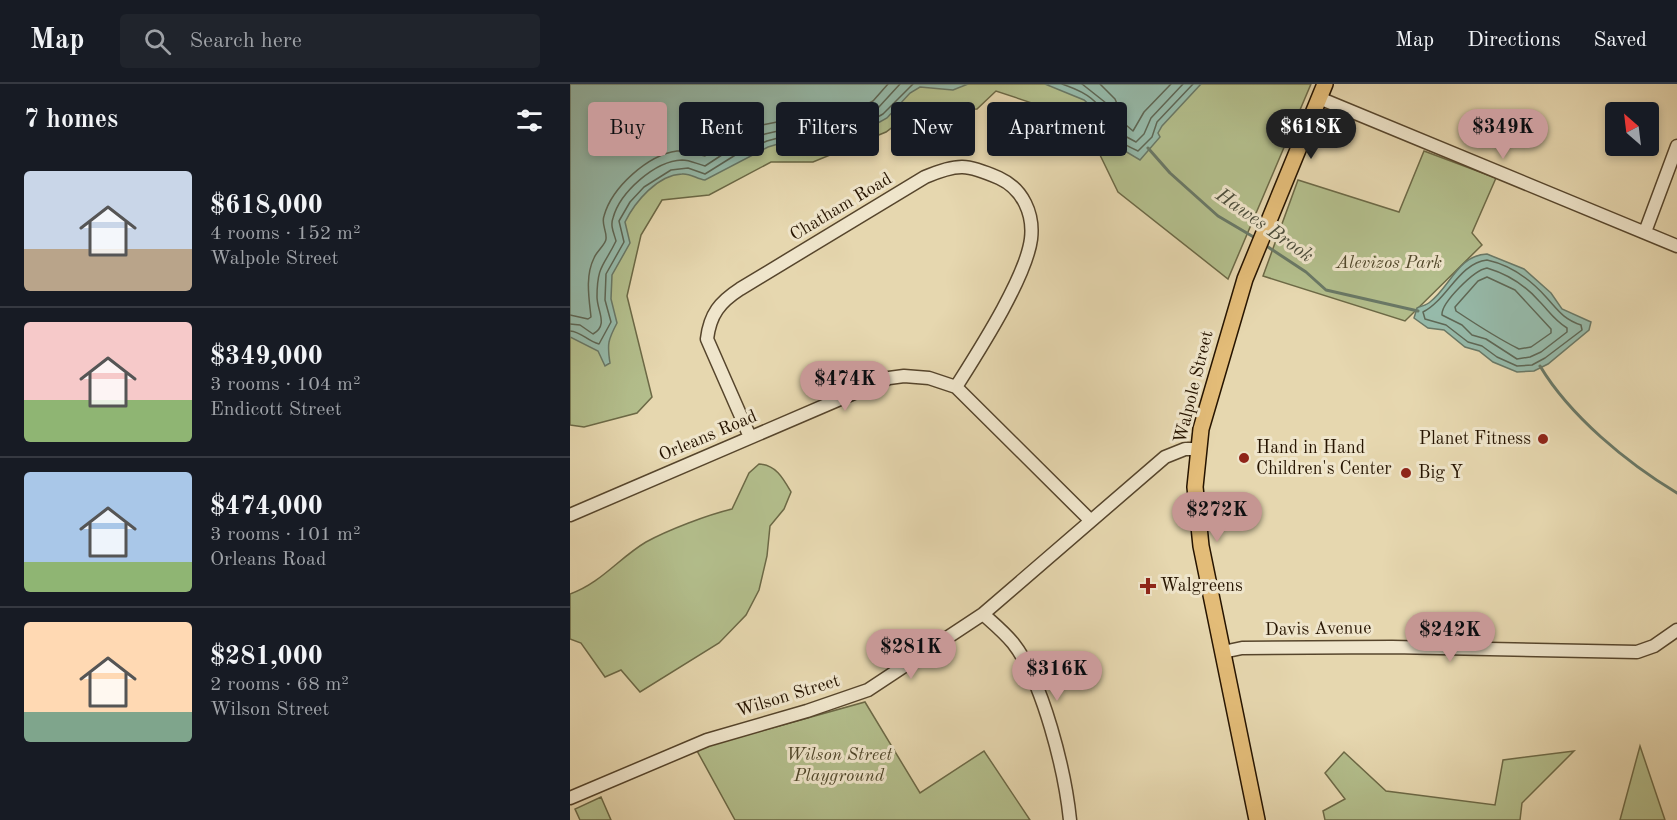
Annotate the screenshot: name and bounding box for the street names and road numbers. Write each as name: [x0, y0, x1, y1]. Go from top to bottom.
street label: Chatham Road: [787, 170, 895, 244]
street label: Walpole Street: [1171, 329, 1217, 445]
street label: Orleans Road: [656, 407, 760, 465]
street label: Davis Avenue: [1264, 619, 1372, 639]
street label: Wilson Street: [734, 672, 842, 720]

